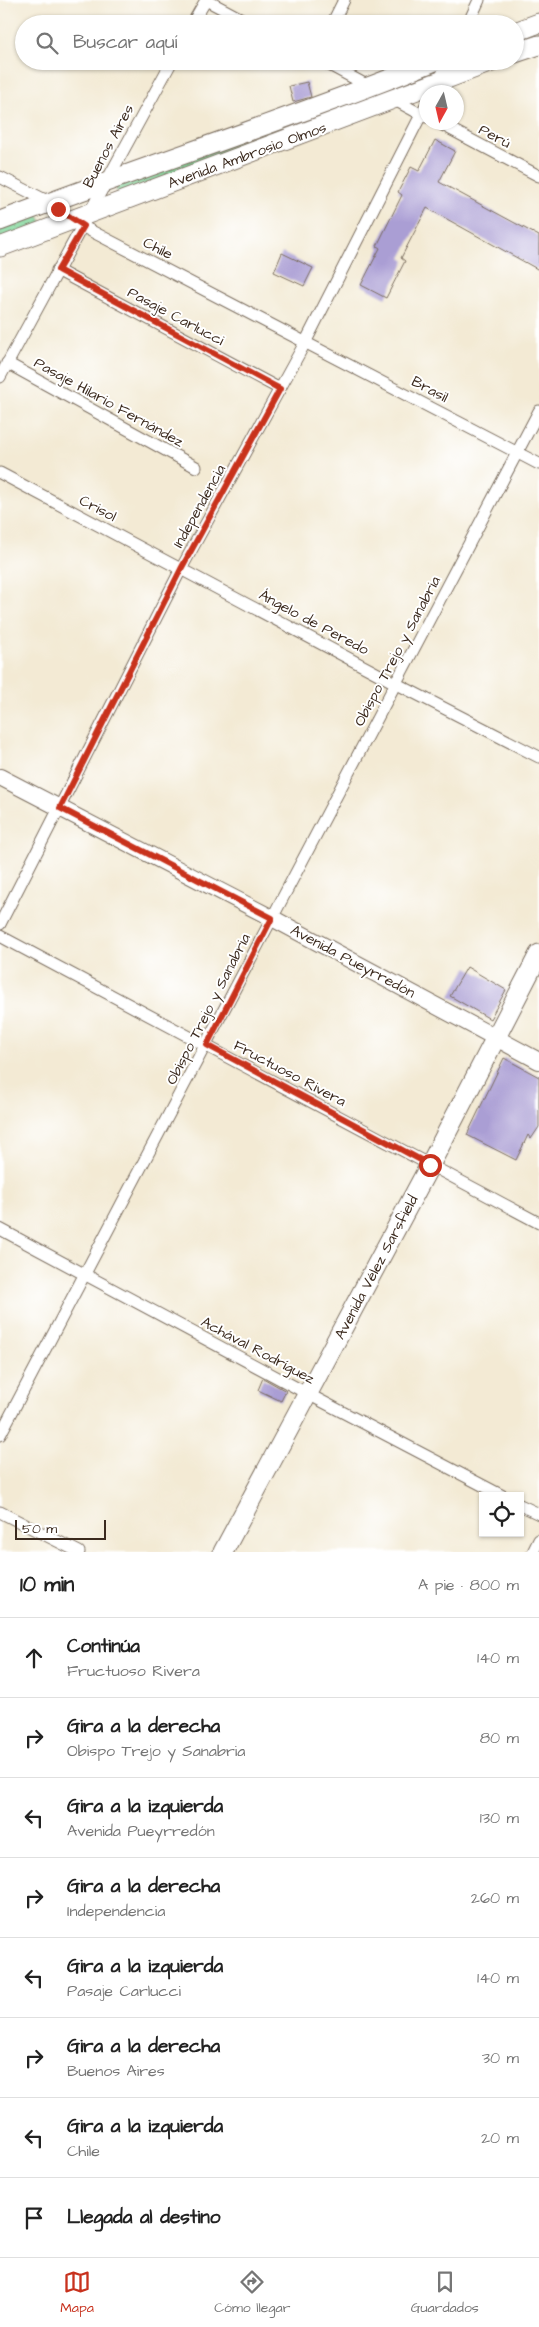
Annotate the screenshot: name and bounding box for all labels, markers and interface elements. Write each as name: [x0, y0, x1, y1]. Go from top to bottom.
search box: [15, 15, 524, 70]
icon: search: [33, 29, 61, 57]
text: Buscar aquí: [73, 29, 177, 56]
north arrow: [419, 85, 464, 130]
street label: Buenos Aires: [78, 100, 139, 192]
street label: Avenida Ambrosio Olmos: [165, 117, 330, 194]
street label: Perú: [475, 119, 515, 154]
route end: [47, 198, 70, 221]
street label: Chile: [139, 232, 176, 265]
street label: Pasaje Carlucci: [124, 282, 229, 351]
street label: Pasaje Hilario Fernández: [30, 352, 188, 453]
street label: Brasil: [408, 371, 452, 408]
street label: Independencia: [168, 460, 231, 552]
street label: Crisol: [75, 490, 120, 527]
street label: Obispo Trejo y Sanabria: [349, 572, 447, 730]
street label: Ángelo de Peredo: [255, 585, 373, 661]
street label: Avenida Pueyrredón: [286, 920, 419, 1004]
street label: Obispo Trejo y Sanabria: [161, 930, 257, 1089]
street label: Fructuoso Rivera: [230, 1035, 350, 1112]
route start: [419, 1154, 442, 1177]
street label: Avenida Vélez Sarsfield: [330, 1191, 424, 1343]
street label: Achával Rodríguez: [197, 1312, 319, 1390]
map controls: [479, 1492, 524, 1537]
button: locate: [479, 1492, 524, 1537]
scale bar: [15, 1517, 106, 1540]
text: 50 m: [22, 1519, 57, 1539]
text: 10 min: [20, 1570, 74, 1599]
text: A pie · 800 m: [418, 1574, 519, 1596]
text: Continúa: [67, 1633, 140, 1660]
icon: ahead: [20, 1644, 48, 1672]
text: 140 m: [477, 1647, 519, 1669]
text: Fructuoso Rivera: [67, 1660, 200, 1682]
text: Gira a la derecha: [67, 1713, 220, 1740]
icon: right: [20, 1724, 48, 1752]
text: 80 m: [480, 1727, 519, 1749]
text: Obispo Trejo y Sanabria: [67, 1740, 245, 1762]
text: Gira a la izquierda: [67, 1793, 223, 1820]
icon: left: [20, 1804, 48, 1832]
text: 130 m: [480, 1807, 519, 1829]
text: Avenida Pueyrredón: [67, 1820, 215, 1842]
text: Gira a la derecha: [67, 1873, 220, 1900]
icon: right: [20, 1884, 48, 1912]
text: 260 m: [471, 1887, 519, 1909]
text: Independencia: [67, 1900, 165, 1922]
text: Gira a la izquierda: [67, 1953, 223, 1980]
icon: left: [20, 1964, 48, 1992]
text: 140 m: [477, 1967, 519, 1989]
text: Pasaje Carlucci: [67, 1980, 181, 2002]
text: Gira a la derecha: [67, 2033, 220, 2060]
icon: right: [20, 2044, 48, 2072]
text: 30 m: [482, 2047, 519, 2069]
text: Buenos Aires: [67, 2060, 165, 2082]
text: Gira a la izquierda: [67, 2113, 223, 2140]
icon: left: [20, 2124, 48, 2152]
text: 20 m: [481, 2127, 519, 2149]
text: Chile: [67, 2140, 100, 2162]
icon: arrive: [20, 2204, 48, 2232]
text: Llegada al destino: [67, 2204, 220, 2231]
tab: Mapa: [60, 2268, 94, 2318]
tab: Cómo llegar: [214, 2268, 290, 2318]
tab: Guardados: [411, 2268, 479, 2318]

